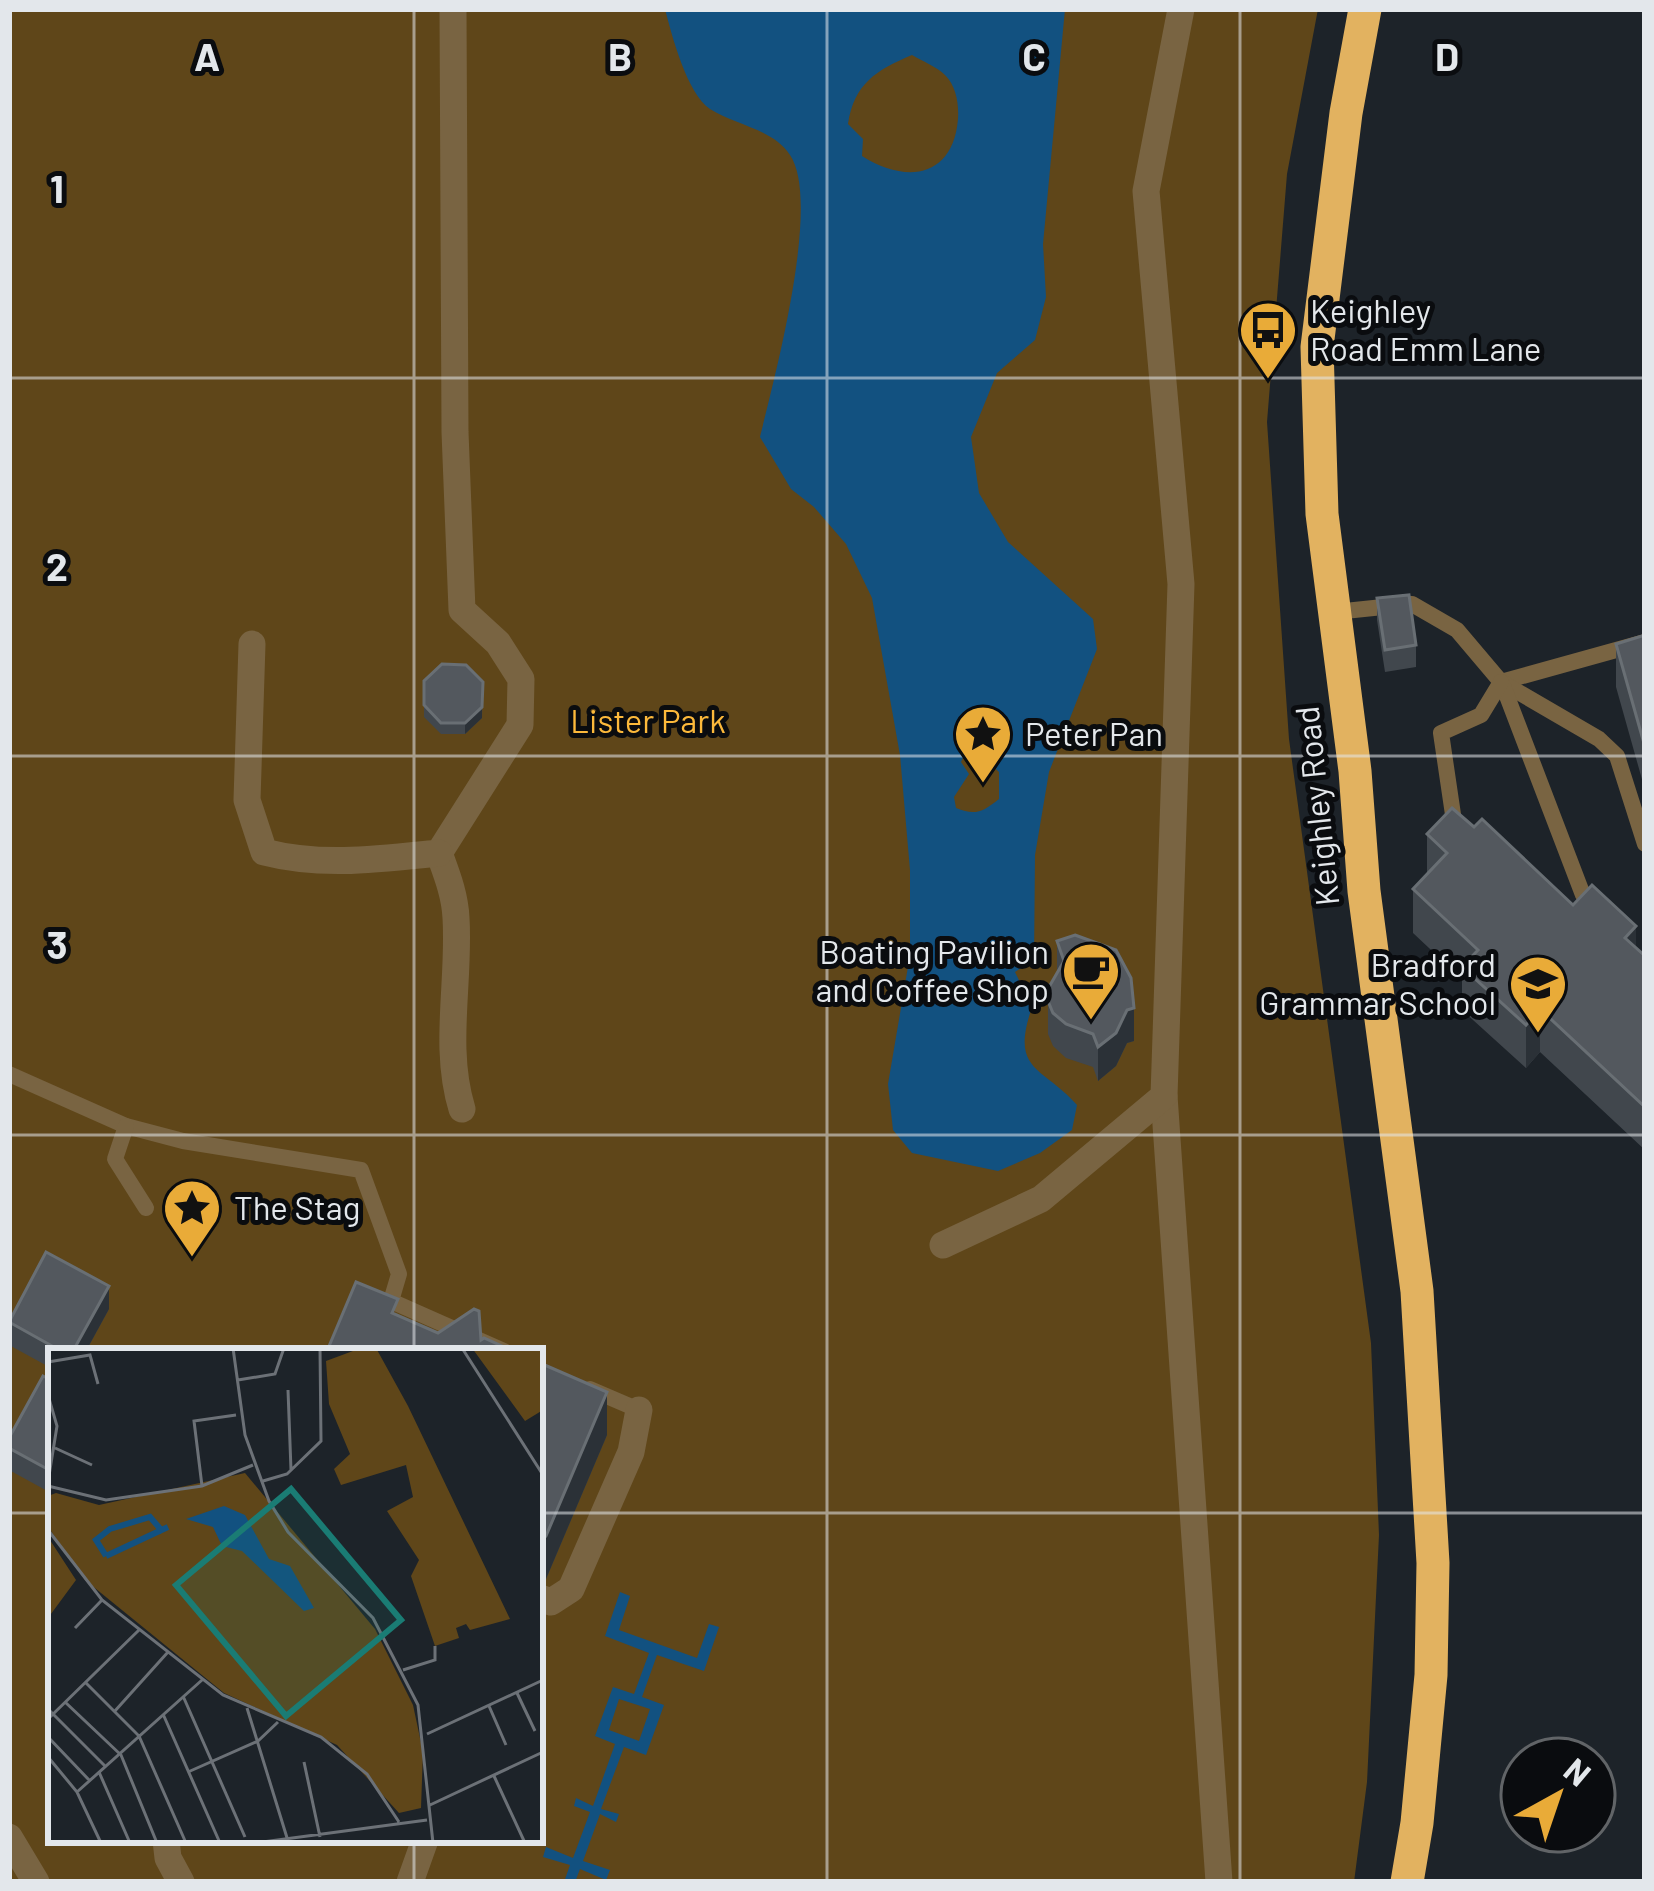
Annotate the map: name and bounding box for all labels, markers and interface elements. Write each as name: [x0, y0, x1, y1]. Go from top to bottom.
text: A: [194, 32, 220, 79]
text: B: [608, 32, 632, 79]
text: C: [1022, 32, 1046, 79]
text: D: [1435, 32, 1459, 79]
text: 1: [50, 164, 64, 211]
place label: Keighley Road Emm Lane: [1310, 290, 1541, 368]
bus stop icon: Keighley Road Emm Lane: [1237, 299, 1299, 381]
text: 2: [46, 542, 68, 589]
park label: Lister Park: [570, 700, 726, 740]
place icon: Peter Pan: [952, 703, 1014, 785]
street label: Keighley Road: [1286, 704, 1346, 908]
place label: Peter Pan: [1025, 713, 1163, 753]
text: 3: [46, 920, 68, 967]
place label: Boating Pavilion and Coffee Shop: [815, 931, 1049, 1009]
cafe icon: Boating Pavilion and Coffee Shop: [1060, 940, 1122, 1022]
place label: Bradford Grammar School: [1259, 944, 1496, 1022]
school or university icon: Bradford Grammar School: [1507, 953, 1569, 1035]
place icon: The Stag: [161, 1177, 223, 1259]
place label: The Stag: [234, 1187, 360, 1227]
inset map: [48, 1348, 543, 1843]
north arrow: [1498, 1735, 1618, 1855]
text: N: [1557, 1749, 1599, 1794]

